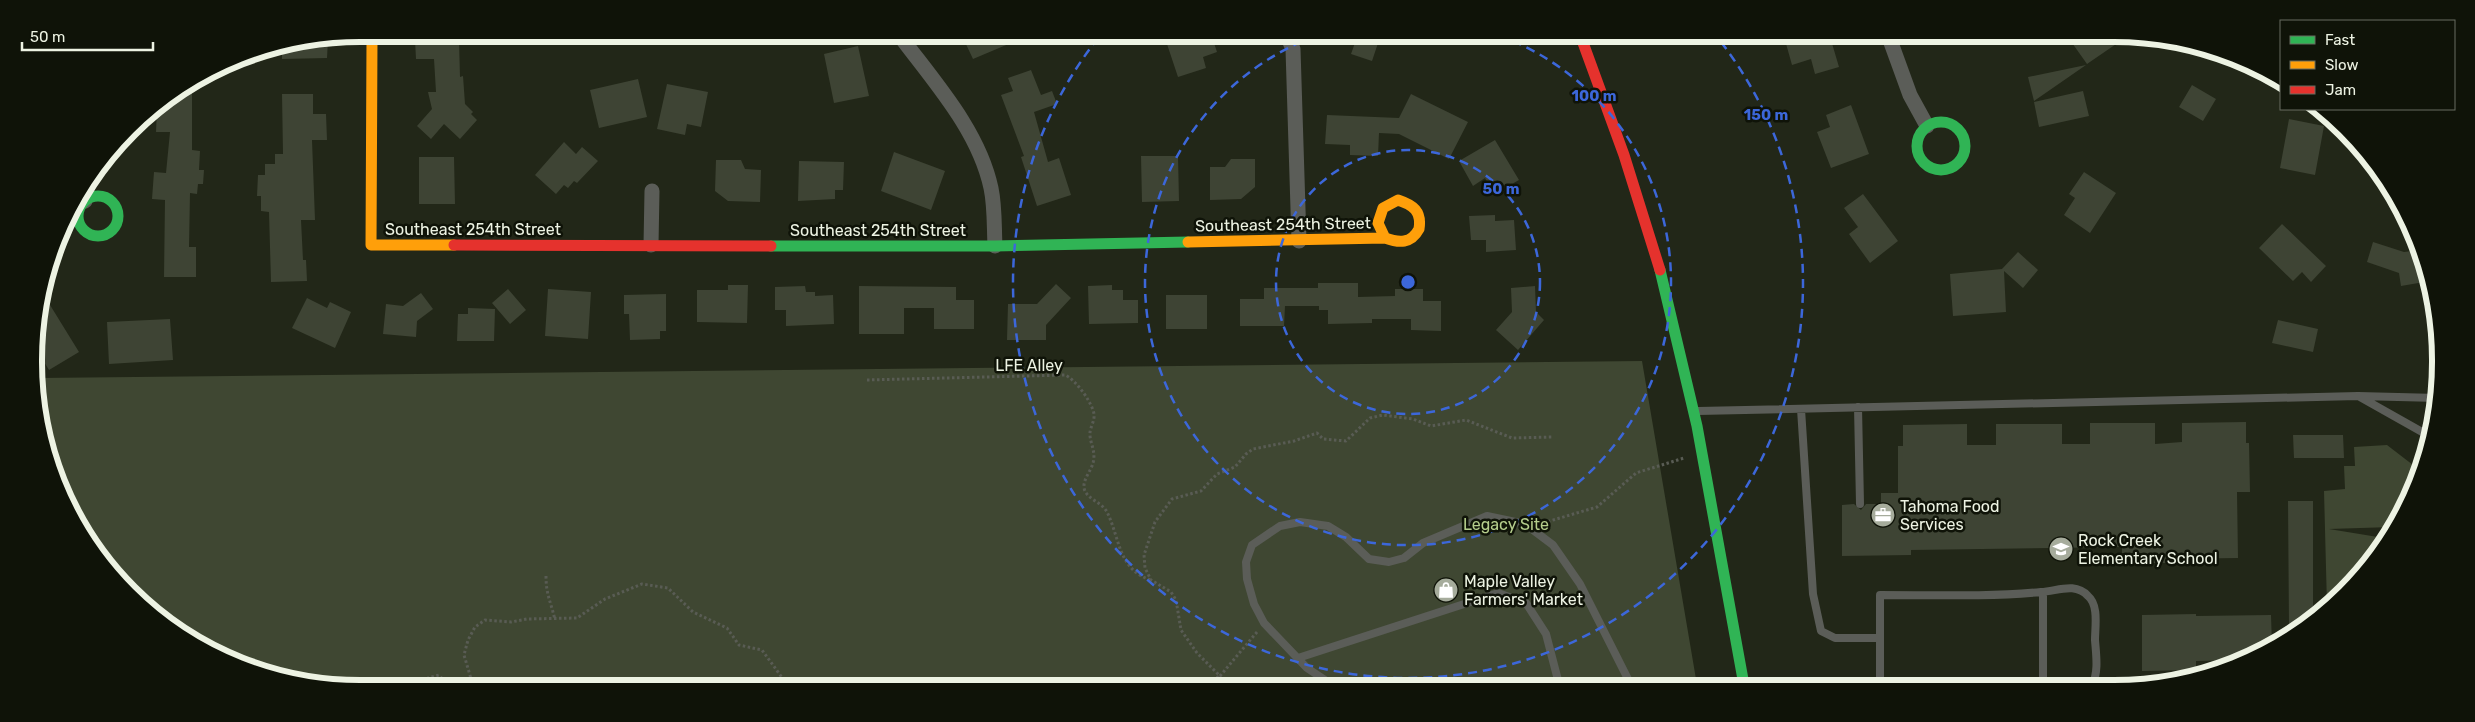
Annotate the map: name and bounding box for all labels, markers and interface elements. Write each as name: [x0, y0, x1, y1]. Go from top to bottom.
scale bar: [22, 20, 154, 52]
legend: [2280, 20, 2455, 110]
text: 50 m: [30, 28, 65, 46]
text: Fast: [2325, 31, 2355, 49]
text: Slow: [2325, 56, 2358, 74]
text: Jam: [2325, 81, 2356, 99]
text: 100 m: [1572, 87, 1616, 105]
text: 150 m: [1744, 106, 1788, 124]
text: 50 m: [1483, 180, 1519, 198]
street label: Southeast 254th Street: [1195, 213, 1371, 236]
street label: Southeast 254th Street: [385, 220, 561, 239]
street label: Southeast 254th Street: [790, 221, 966, 240]
centre of rings: [1399, 273, 1417, 291]
street label: LFE Alley: [995, 356, 1063, 375]
place label: Tahoma Food Services: [1900, 497, 2000, 534]
office icon: Tahoma Food Services: [1870, 502, 1896, 528]
park label: Legacy Site: [1463, 515, 1549, 534]
place label: Rock Creek Elementary School: [2078, 531, 2218, 568]
school or university icon: Rock Creek Elementary School: [2048, 536, 2074, 562]
place label: Maple Valley Farmers' Market: [1464, 572, 1583, 609]
shop icon: Maple Valley Farmers' Market: [1433, 577, 1459, 603]

